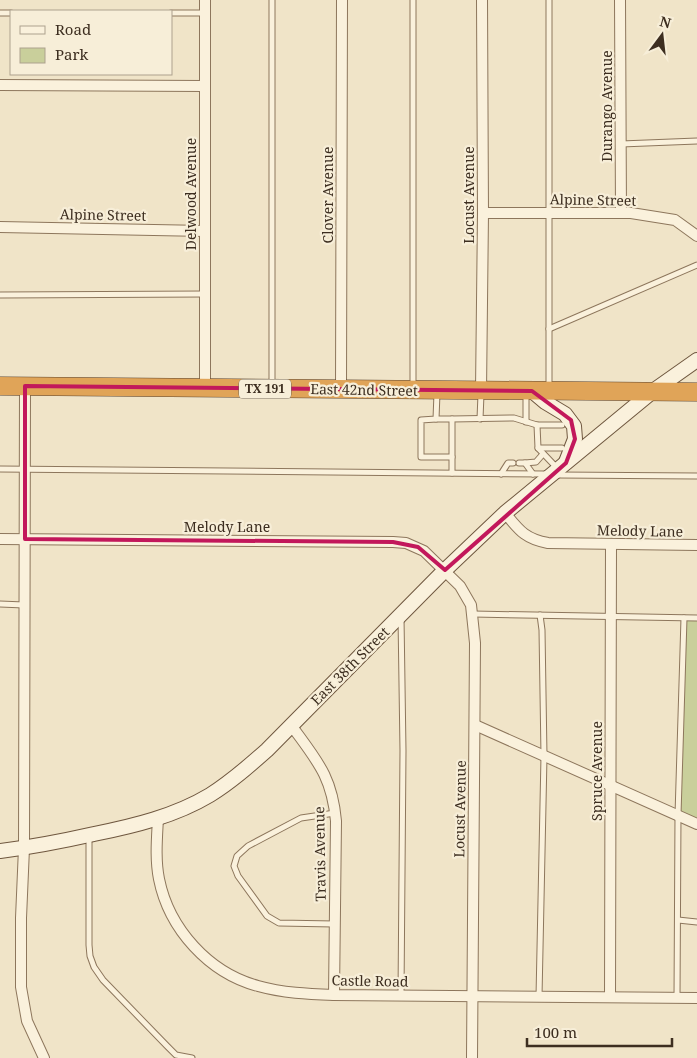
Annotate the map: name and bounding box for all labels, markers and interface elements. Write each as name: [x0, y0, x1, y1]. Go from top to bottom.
legend: [10, 10, 172, 75]
north arrow: [637, 10, 687, 60]
text: N: [658, 11, 673, 33]
text: Road: [55, 19, 91, 39]
text: Park: [55, 44, 89, 64]
street label: Durango Avenue: [597, 50, 616, 162]
street label: Delwood Avenue: [181, 138, 200, 250]
street label: Locust Avenue: [459, 146, 478, 244]
street label: Clover Avenue: [318, 147, 337, 243]
street label: Alpine Street: [550, 189, 636, 210]
street label: Alpine Street: [60, 204, 146, 225]
road number: TX 191: [239, 379, 291, 398]
street label: East 42nd Street: [310, 379, 418, 400]
street label: Melody Lane: [184, 517, 270, 536]
street label: Melody Lane: [597, 520, 683, 541]
street label: East 38th Street: [306, 622, 393, 709]
street label: Spruce Avenue: [587, 721, 606, 821]
street label: Locust Avenue: [449, 760, 470, 858]
street label: Travis Avenue: [309, 806, 330, 902]
street label: Castle Road: [331, 970, 409, 991]
scale bar: [527, 1016, 672, 1048]
text: 100 m: [534, 1022, 577, 1042]

